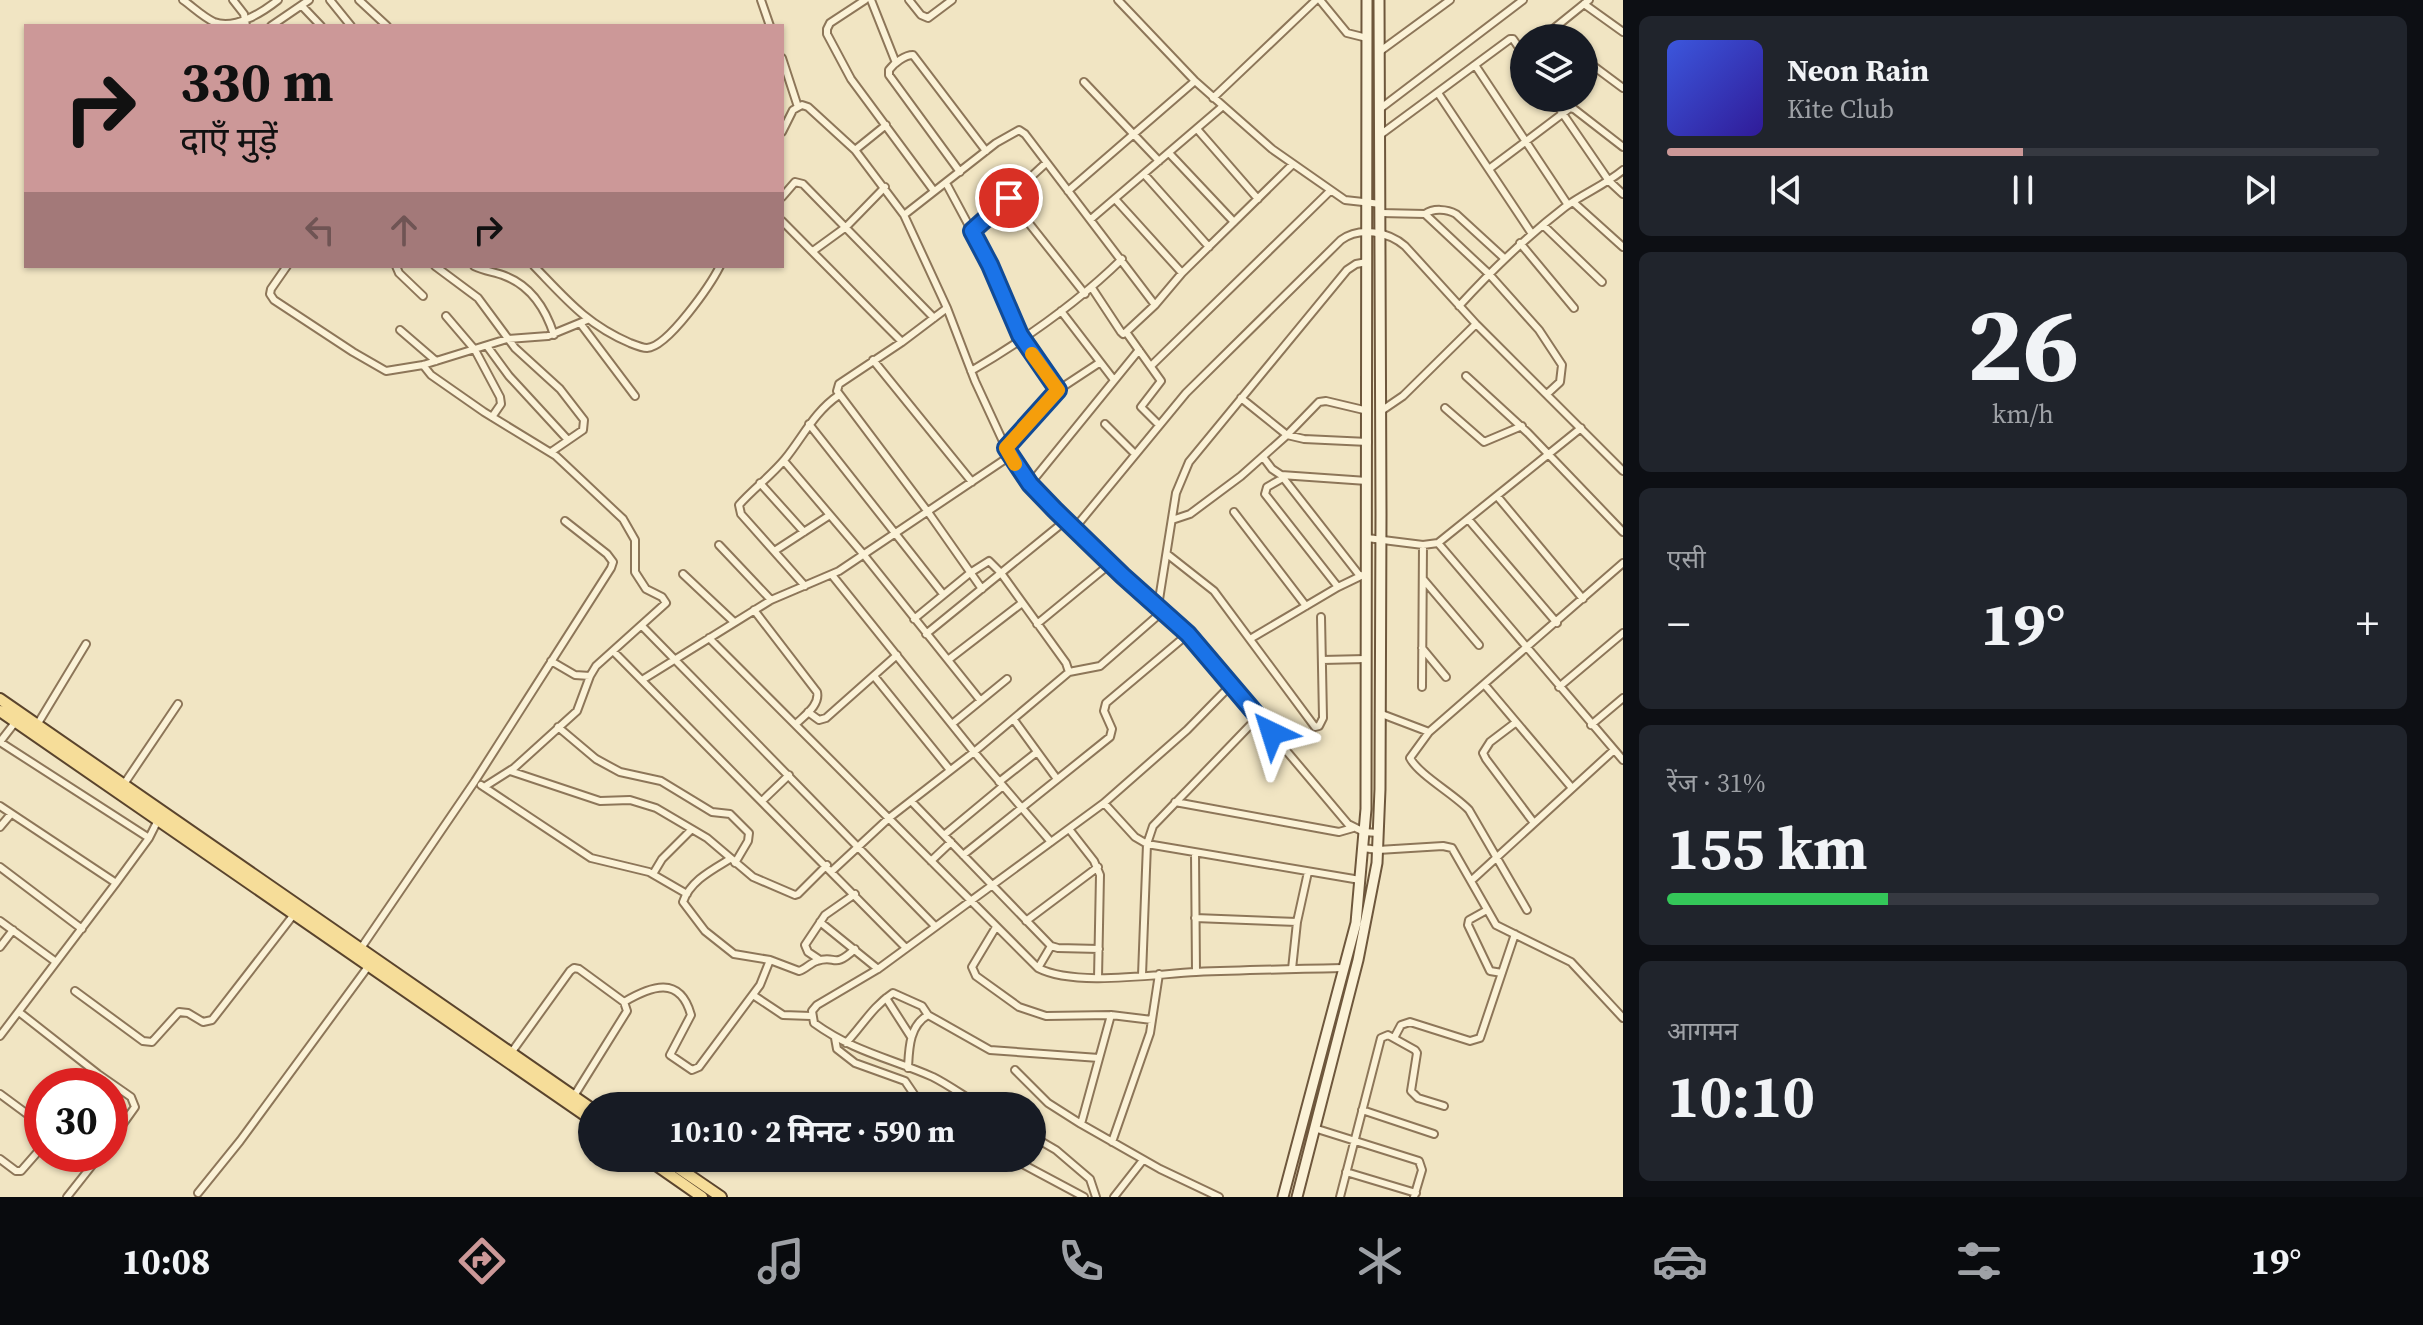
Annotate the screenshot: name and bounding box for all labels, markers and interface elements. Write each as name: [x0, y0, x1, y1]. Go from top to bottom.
map controls: [1510, 24, 1598, 112]
button: layers: [1510, 24, 1598, 112]
text: 330 m: [180, 43, 334, 120]
text: Neon Rain: [1787, 50, 1929, 91]
icon: right: [48, 56, 152, 160]
text: Kite Club: [1787, 91, 1894, 127]
text: दाएँ मुड़ें: [180, 116, 278, 165]
pin: [975, 164, 1043, 232]
icon: previous: [1764, 168, 1808, 212]
icon: pause: [2001, 168, 2045, 212]
icon: next: [2238, 168, 2282, 212]
icon: arrive: [987, 176, 1031, 220]
icon: left: [298, 208, 342, 252]
icon: ahead: [382, 208, 426, 252]
icon: right: [466, 208, 510, 252]
text: 26: [1967, 272, 2079, 415]
text: km/h: [1992, 396, 2054, 432]
text: एसी: [1667, 541, 1706, 577]
text: 19°: [1981, 583, 2065, 665]
text: −: [1667, 593, 1690, 654]
text: +: [2356, 593, 2379, 654]
position arrow: [1230, 691, 1314, 775]
text: रेंज · 31%: [1667, 765, 1766, 801]
text: 155 km: [1667, 807, 1868, 889]
text: आगमन: [1667, 1013, 1738, 1049]
text: 10:10: [1667, 1055, 1815, 1137]
speed limit sign: 30: [24, 1068, 128, 1172]
text: 10:10 · 2 मिनट · 590 m: [669, 1111, 955, 1152]
icon: directions: [454, 1233, 510, 1289]
icon: music: [753, 1233, 809, 1289]
icon: phone: [1053, 1233, 1109, 1289]
icon: climate: [1352, 1233, 1408, 1289]
icon: car: [1652, 1233, 1708, 1289]
icon: filters: [1951, 1233, 2007, 1289]
text: 10:08: [122, 1237, 211, 1286]
text: 19°: [2250, 1237, 2301, 1286]

